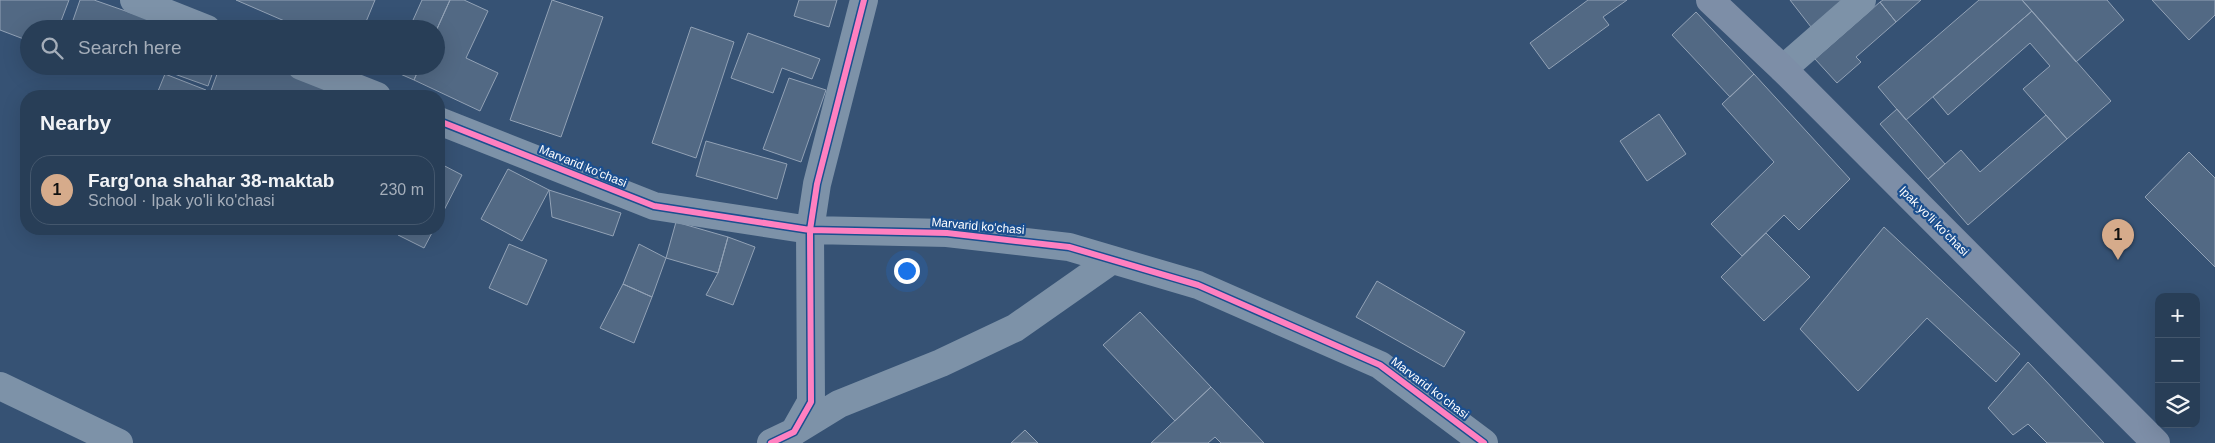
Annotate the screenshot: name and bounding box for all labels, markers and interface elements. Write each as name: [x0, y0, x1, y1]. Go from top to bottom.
search box: [20, 20, 445, 75]
icon: search: [38, 34, 66, 62]
text: Search here: [78, 37, 182, 58]
text: Nearby: [40, 111, 111, 134]
street label: Marvarid koʻchasi: [537, 142, 629, 190]
text: Farg'ona shahar 38-maktab: [88, 170, 334, 191]
text: 1: [53, 181, 61, 198]
text: 230 m: [380, 181, 424, 198]
street label: Ipak yo'li ko'chasi: [1896, 183, 1972, 259]
text: School · Ipak yo'li ko'chasi: [88, 192, 275, 209]
street label: Marvarid koʻchasi: [931, 215, 1025, 237]
pin: 1: [2102, 219, 2134, 260]
your location: [894, 258, 920, 284]
map controls: [2155, 293, 2200, 428]
button: +: [2155, 293, 2200, 338]
button: −: [2155, 338, 2200, 383]
street label: Marvarid koʻchasi: [1389, 354, 1471, 422]
button: layers: [2155, 383, 2200, 428]

